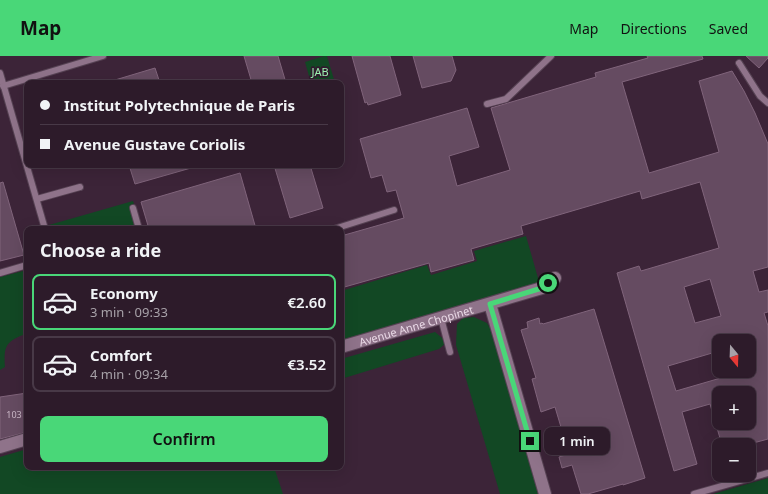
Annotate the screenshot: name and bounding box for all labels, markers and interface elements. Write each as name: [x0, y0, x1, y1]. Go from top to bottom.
text: Map: [20, 15, 61, 41]
text: Map: [569, 19, 598, 38]
text: Directions: [620, 19, 687, 38]
text: Saved: [709, 19, 748, 38]
park label: JAB: [310, 64, 329, 79]
text: Institut Polytechnique de Paris: [64, 95, 295, 115]
text: Avenue Gustave Coriolis: [64, 134, 245, 154]
text: Choose a ride: [40, 238, 161, 262]
route start: [539, 274, 557, 292]
text: Economy: [90, 283, 158, 303]
icon: car: [42, 284, 78, 320]
text: €2.60: [288, 292, 326, 312]
street label: Avenue Anne Chopinet: [357, 301, 475, 349]
text: 3 min · 09:33: [90, 303, 168, 321]
north arrow: [712, 334, 756, 378]
map controls: [712, 334, 756, 482]
text: Comfort: [90, 345, 152, 365]
icon: car: [42, 346, 78, 382]
text: €3.52: [288, 354, 326, 374]
text: 4 min · 09:34: [90, 365, 168, 383]
button: +: [712, 386, 756, 430]
house number: 103: [6, 408, 22, 421]
button: Confirm: [40, 416, 328, 462]
callout: 1 min: [544, 427, 610, 455]
route end: [521, 432, 539, 450]
text: 1 min: [559, 432, 595, 450]
button: −: [712, 438, 756, 482]

